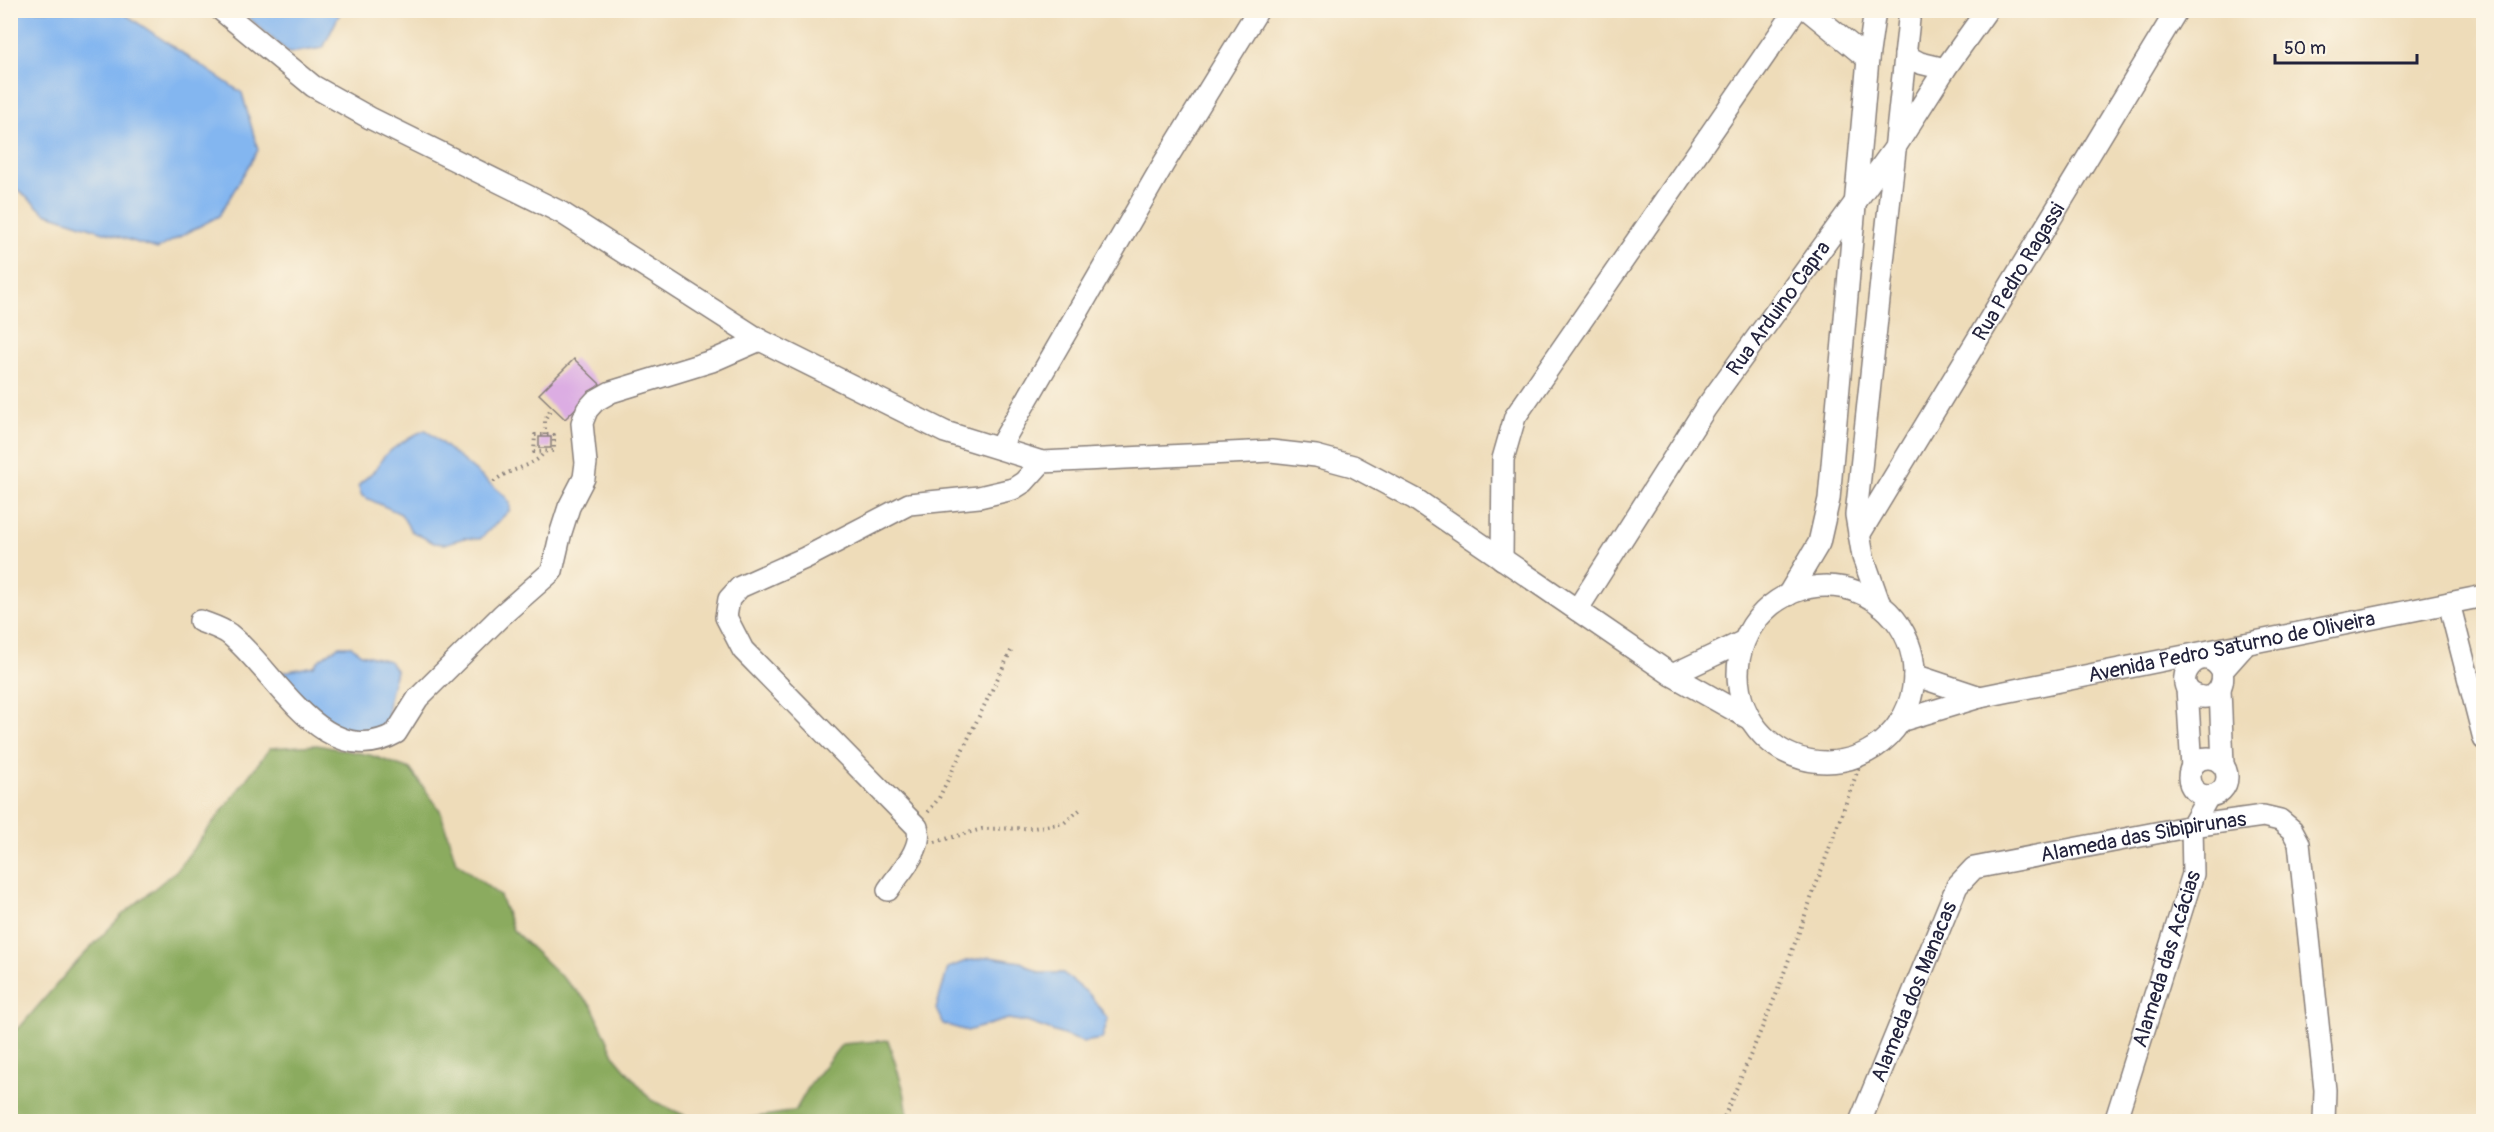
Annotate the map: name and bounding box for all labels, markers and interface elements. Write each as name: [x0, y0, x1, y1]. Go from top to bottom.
scale bar: [2275, 27, 2418, 65]
text: 50 m: [2284, 37, 2326, 60]
street label: Rua Pedro Ragassi: [1967, 197, 2071, 346]
street label: Rua Arduino Capra: [1721, 236, 1837, 381]
street label: Avenida Pedro Saturno de Oliveira: [2086, 605, 2378, 689]
street label: Alameda das Sibipirunas: [2038, 805, 2249, 869]
street label: Alameda das Acácias: [2126, 867, 2207, 1051]
street label: Alameda dos Manacas: [1865, 897, 1963, 1086]

